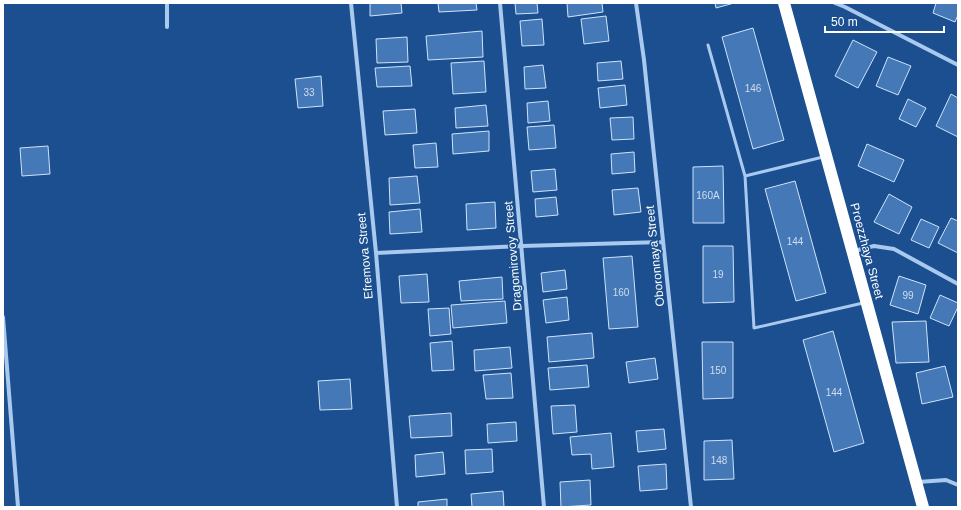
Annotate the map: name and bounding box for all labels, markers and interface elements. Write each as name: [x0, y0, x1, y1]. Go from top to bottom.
scale bar: [825, 8, 944, 34]
text: 50 m: [831, 15, 858, 29]
house number: 146: [745, 83, 762, 94]
house number: 33: [303, 87, 315, 98]
house number: 160А: [696, 190, 720, 201]
street label: Dragomirovoy Street: [501, 200, 525, 311]
street label: Proezzhaya Street: [847, 202, 887, 301]
street label: Oboronnaya Street: [643, 204, 667, 307]
street label: Efremova Street: [354, 212, 376, 300]
house number: 144: [787, 236, 804, 247]
house number: 19: [712, 269, 724, 280]
house number: 160: [613, 287, 630, 298]
house number: 99: [902, 290, 914, 301]
house number: 150: [710, 365, 727, 376]
house number: 144: [826, 387, 843, 398]
house number: 148: [711, 455, 728, 466]

